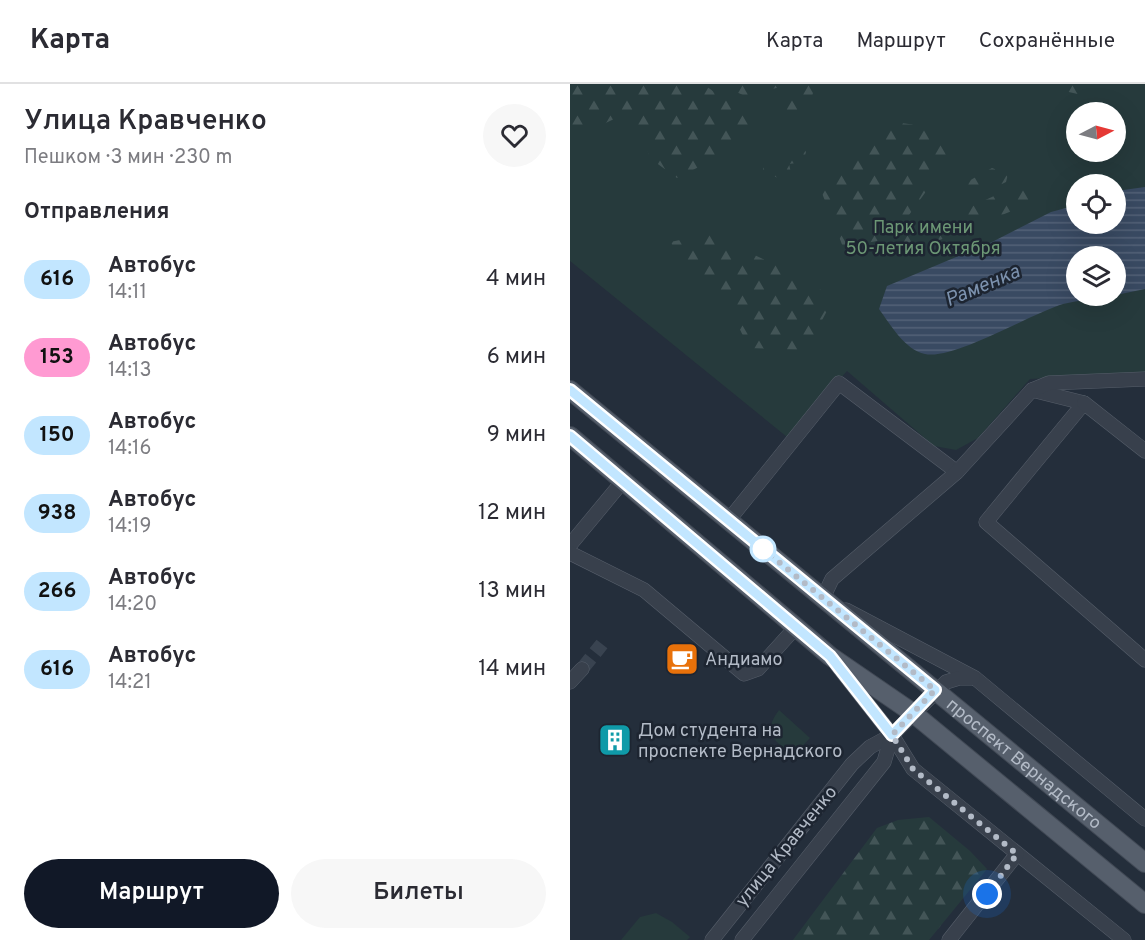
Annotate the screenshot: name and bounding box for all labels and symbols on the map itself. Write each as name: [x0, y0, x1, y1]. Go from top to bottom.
north arrow: [1066, 102, 1126, 162]
park label: Парк имени 50-летия Октября: [845, 217, 1001, 261]
water label: Раменка: [941, 259, 1025, 314]
unlabelled marker: [750, 536, 776, 562]
cafe icon: Андиамо: [664, 641, 700, 677]
place label: Андиамо: [705, 649, 783, 672]
street label: проспект Вернадского: [941, 694, 1106, 835]
place label: Дом студента на проспекте Вернадского: [638, 720, 842, 764]
building icon: Дом студента на проспекте Вернадского: [597, 722, 633, 758]
street label: улица Кравченко: [731, 782, 843, 912]
your location: [972, 879, 1002, 909]

